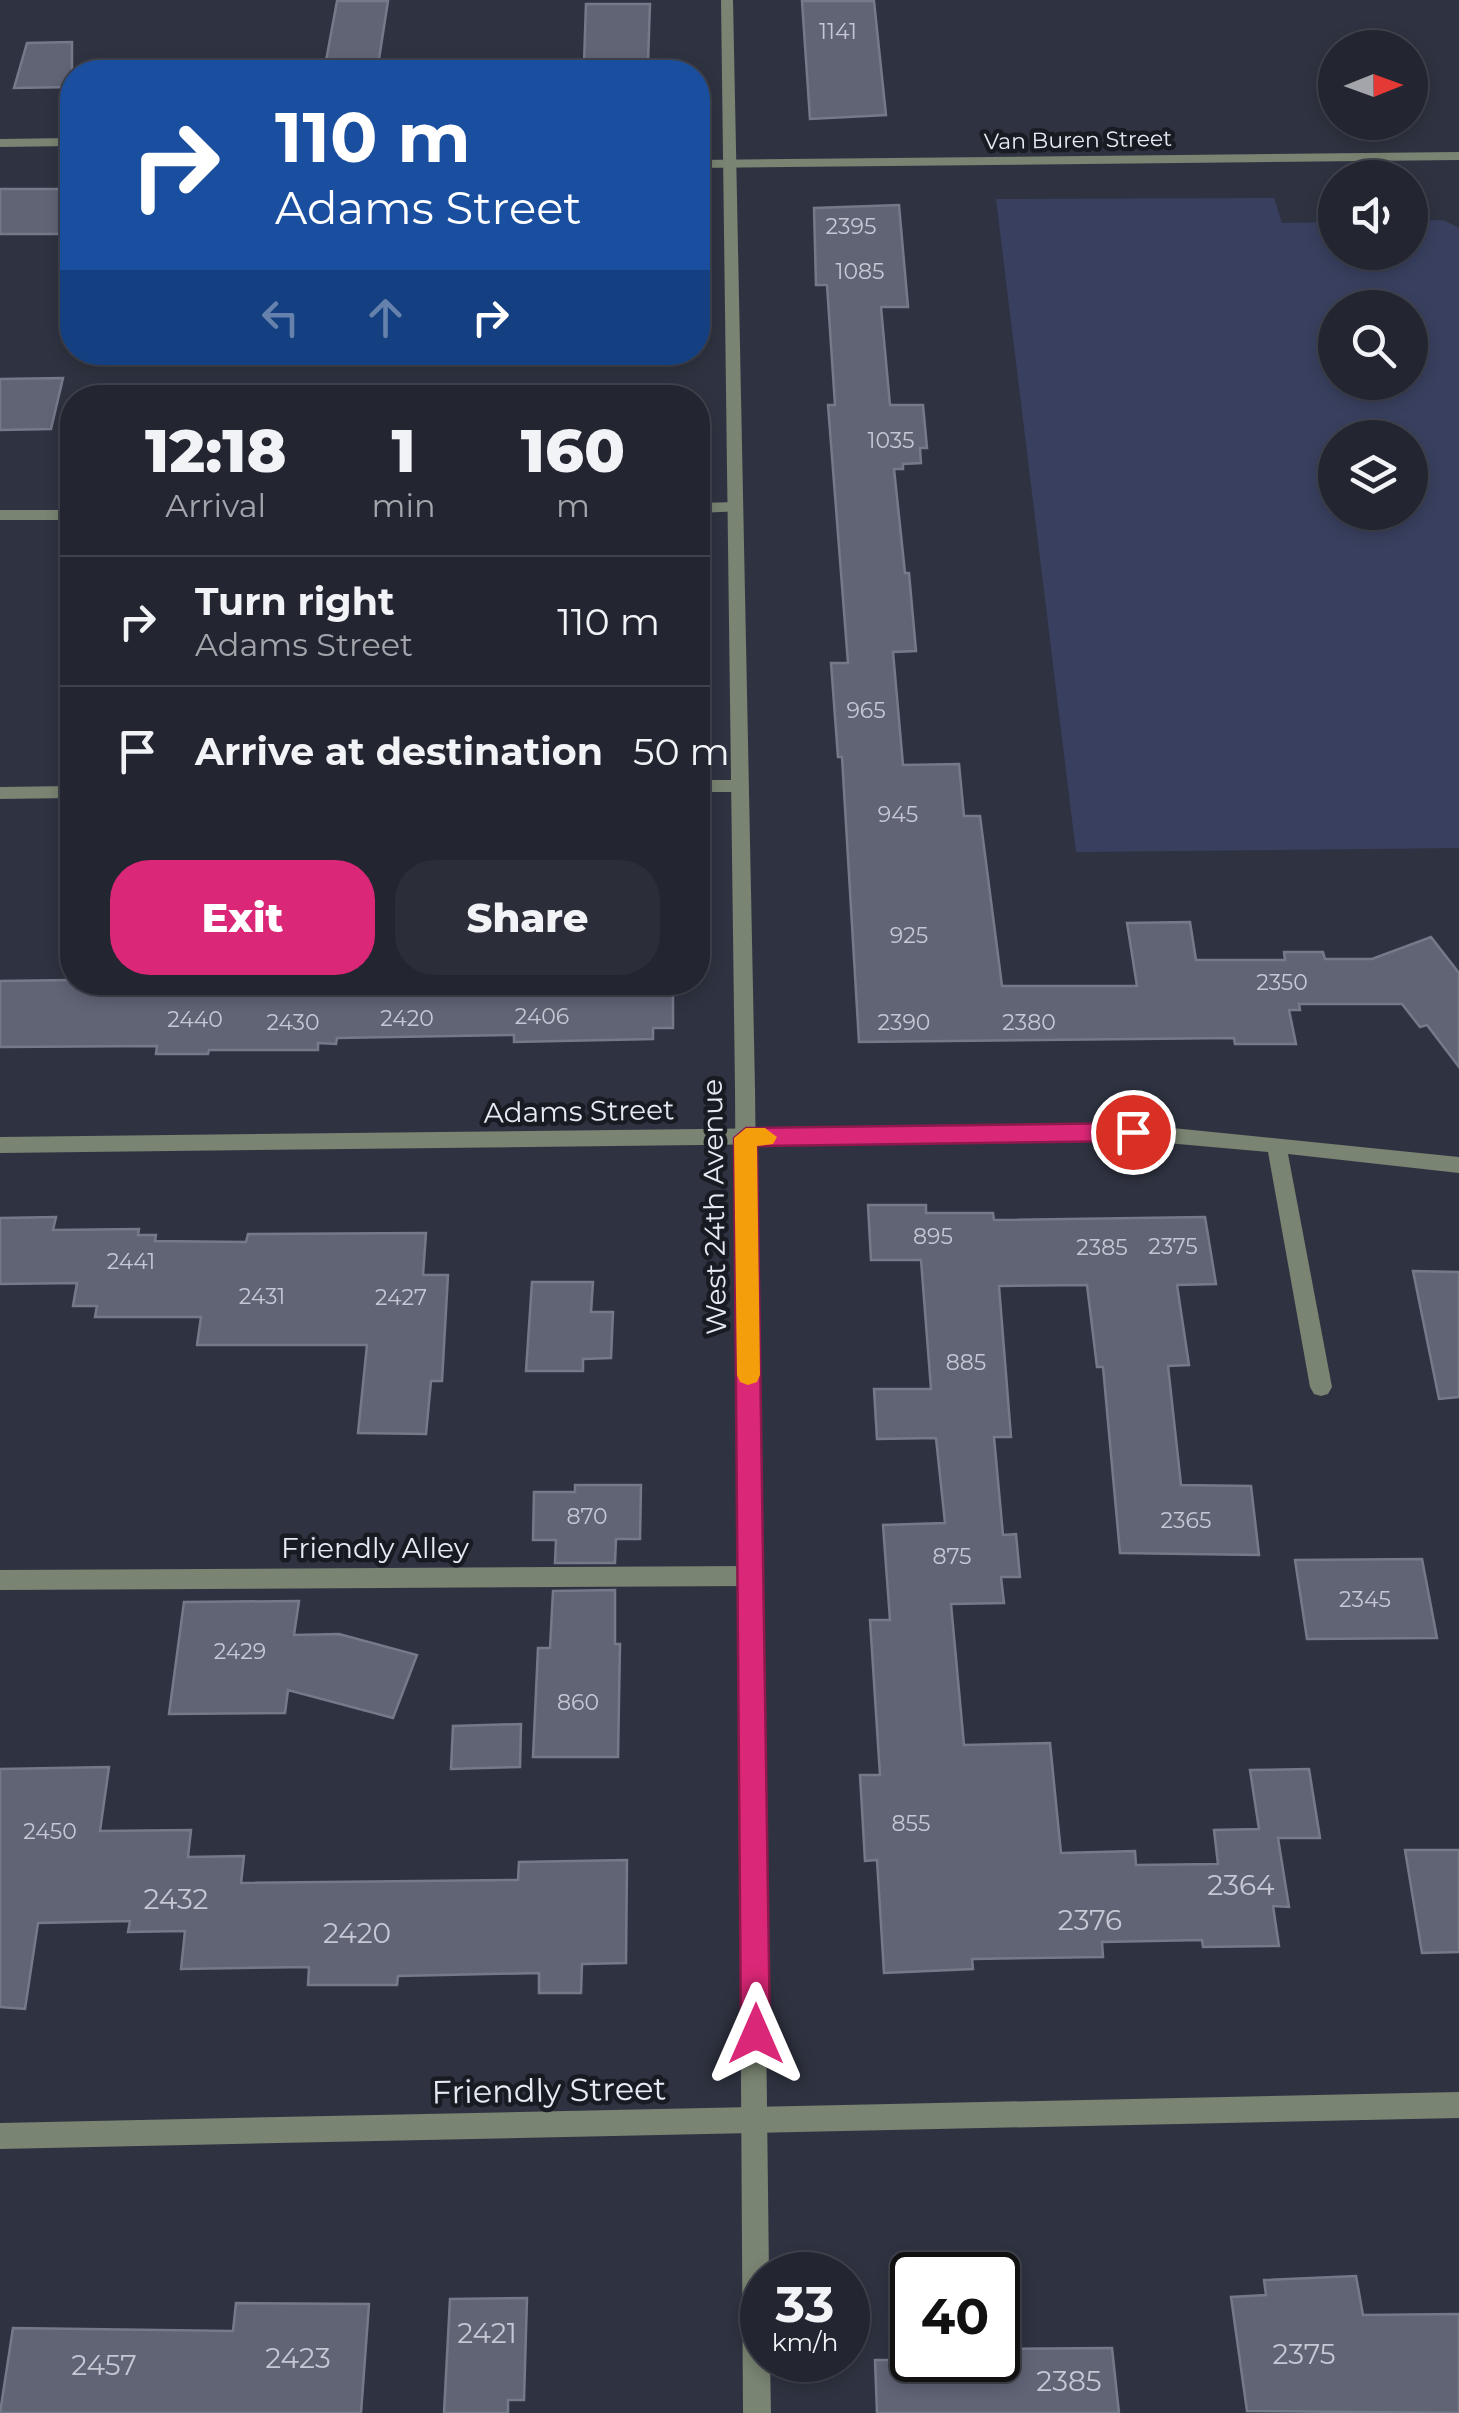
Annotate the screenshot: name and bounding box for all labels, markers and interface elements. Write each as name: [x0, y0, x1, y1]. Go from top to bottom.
house number: 1141: [819, 18, 857, 45]
north arrow: [1318, 30, 1428, 140]
map controls: [1318, 30, 1428, 530]
text: 110 m: [275, 94, 471, 180]
icon: right: [110, 100, 240, 230]
street label: Van Buren Street: [984, 125, 1172, 155]
button: sound: [1318, 160, 1428, 270]
text: Adams Street: [275, 180, 582, 235]
house number: 2395: [826, 213, 876, 240]
house number: 1085: [836, 258, 885, 285]
icon: left: [253, 290, 308, 345]
icon: ahead: [358, 290, 413, 345]
icon: right: [463, 290, 518, 345]
button: search: [1318, 290, 1428, 400]
text: 12:18: [145, 414, 287, 487]
text: 1: [391, 414, 416, 487]
text: 160: [521, 414, 625, 487]
button: layers: [1318, 420, 1428, 530]
house number: 1035: [868, 427, 914, 454]
text: Arrival: [165, 486, 266, 525]
text: min: [372, 486, 436, 525]
text: m: [556, 486, 590, 525]
text: Turn right: [195, 578, 394, 625]
icon: right: [110, 594, 165, 649]
text: 110 m: [557, 598, 660, 645]
text: Adams Street: [195, 625, 413, 664]
house number: 965: [846, 697, 886, 724]
icon: arrive: [110, 724, 165, 779]
text: Arrive at destination: [195, 728, 603, 775]
text: 50 m: [633, 728, 730, 775]
house number: 945: [878, 801, 918, 828]
button: Exit: [110, 860, 375, 975]
button: Share: [395, 860, 660, 975]
house number: 925: [890, 922, 928, 949]
house number: 2350: [1256, 969, 1308, 996]
house number: 2406: [515, 1003, 569, 1030]
house number: 2420: [380, 1005, 434, 1032]
house number: 2440: [167, 1006, 223, 1033]
house number: 2430: [266, 1009, 320, 1036]
house number: 2390: [878, 1009, 930, 1036]
house number: 2380: [1002, 1009, 1056, 1036]
street label: West 24th Avenue: [695, 1079, 733, 1335]
pin: [1091, 1090, 1176, 1175]
street label: Adams Street: [483, 1092, 675, 1130]
icon: arrive: [1106, 1105, 1161, 1160]
house number: 895: [913, 1223, 953, 1250]
house number: 2375: [1148, 1233, 1198, 1260]
house number: 2385: [1076, 1234, 1128, 1261]
house number: 2441: [107, 1248, 155, 1275]
house number: 2431: [239, 1283, 285, 1310]
house number: 2427: [375, 1284, 427, 1311]
house number: 885: [946, 1349, 986, 1376]
house number: 870: [566, 1503, 608, 1530]
house number: 2365: [1161, 1507, 1211, 1534]
street label: Friendly Alley: [281, 1531, 470, 1565]
house number: 875: [932, 1543, 972, 1570]
house number: 2345: [1339, 1586, 1391, 1613]
house number: 2429: [214, 1638, 266, 1665]
house number: 860: [557, 1689, 599, 1716]
house number: 855: [892, 1810, 930, 1837]
house number: 2450: [23, 1818, 77, 1845]
house number: 2364: [1207, 1868, 1275, 1902]
house number: 2432: [144, 1882, 208, 1916]
house number: 2376: [1058, 1903, 1122, 1937]
house number: 2420: [323, 1916, 391, 1950]
position arrow: [704, 1982, 808, 2086]
street label: Friendly Street: [431, 2068, 667, 2112]
speed limit sign: 40: [890, 2252, 1020, 2382]
text: 33: [776, 2274, 834, 2335]
house number: 2421: [457, 2316, 517, 2350]
text: km/h: [772, 2327, 838, 2357]
house number: 2375: [1272, 2337, 1336, 2371]
house number: 2423: [265, 2341, 331, 2375]
house number: 2457: [71, 2348, 137, 2382]
house number: 2385: [1036, 2364, 1102, 2398]

